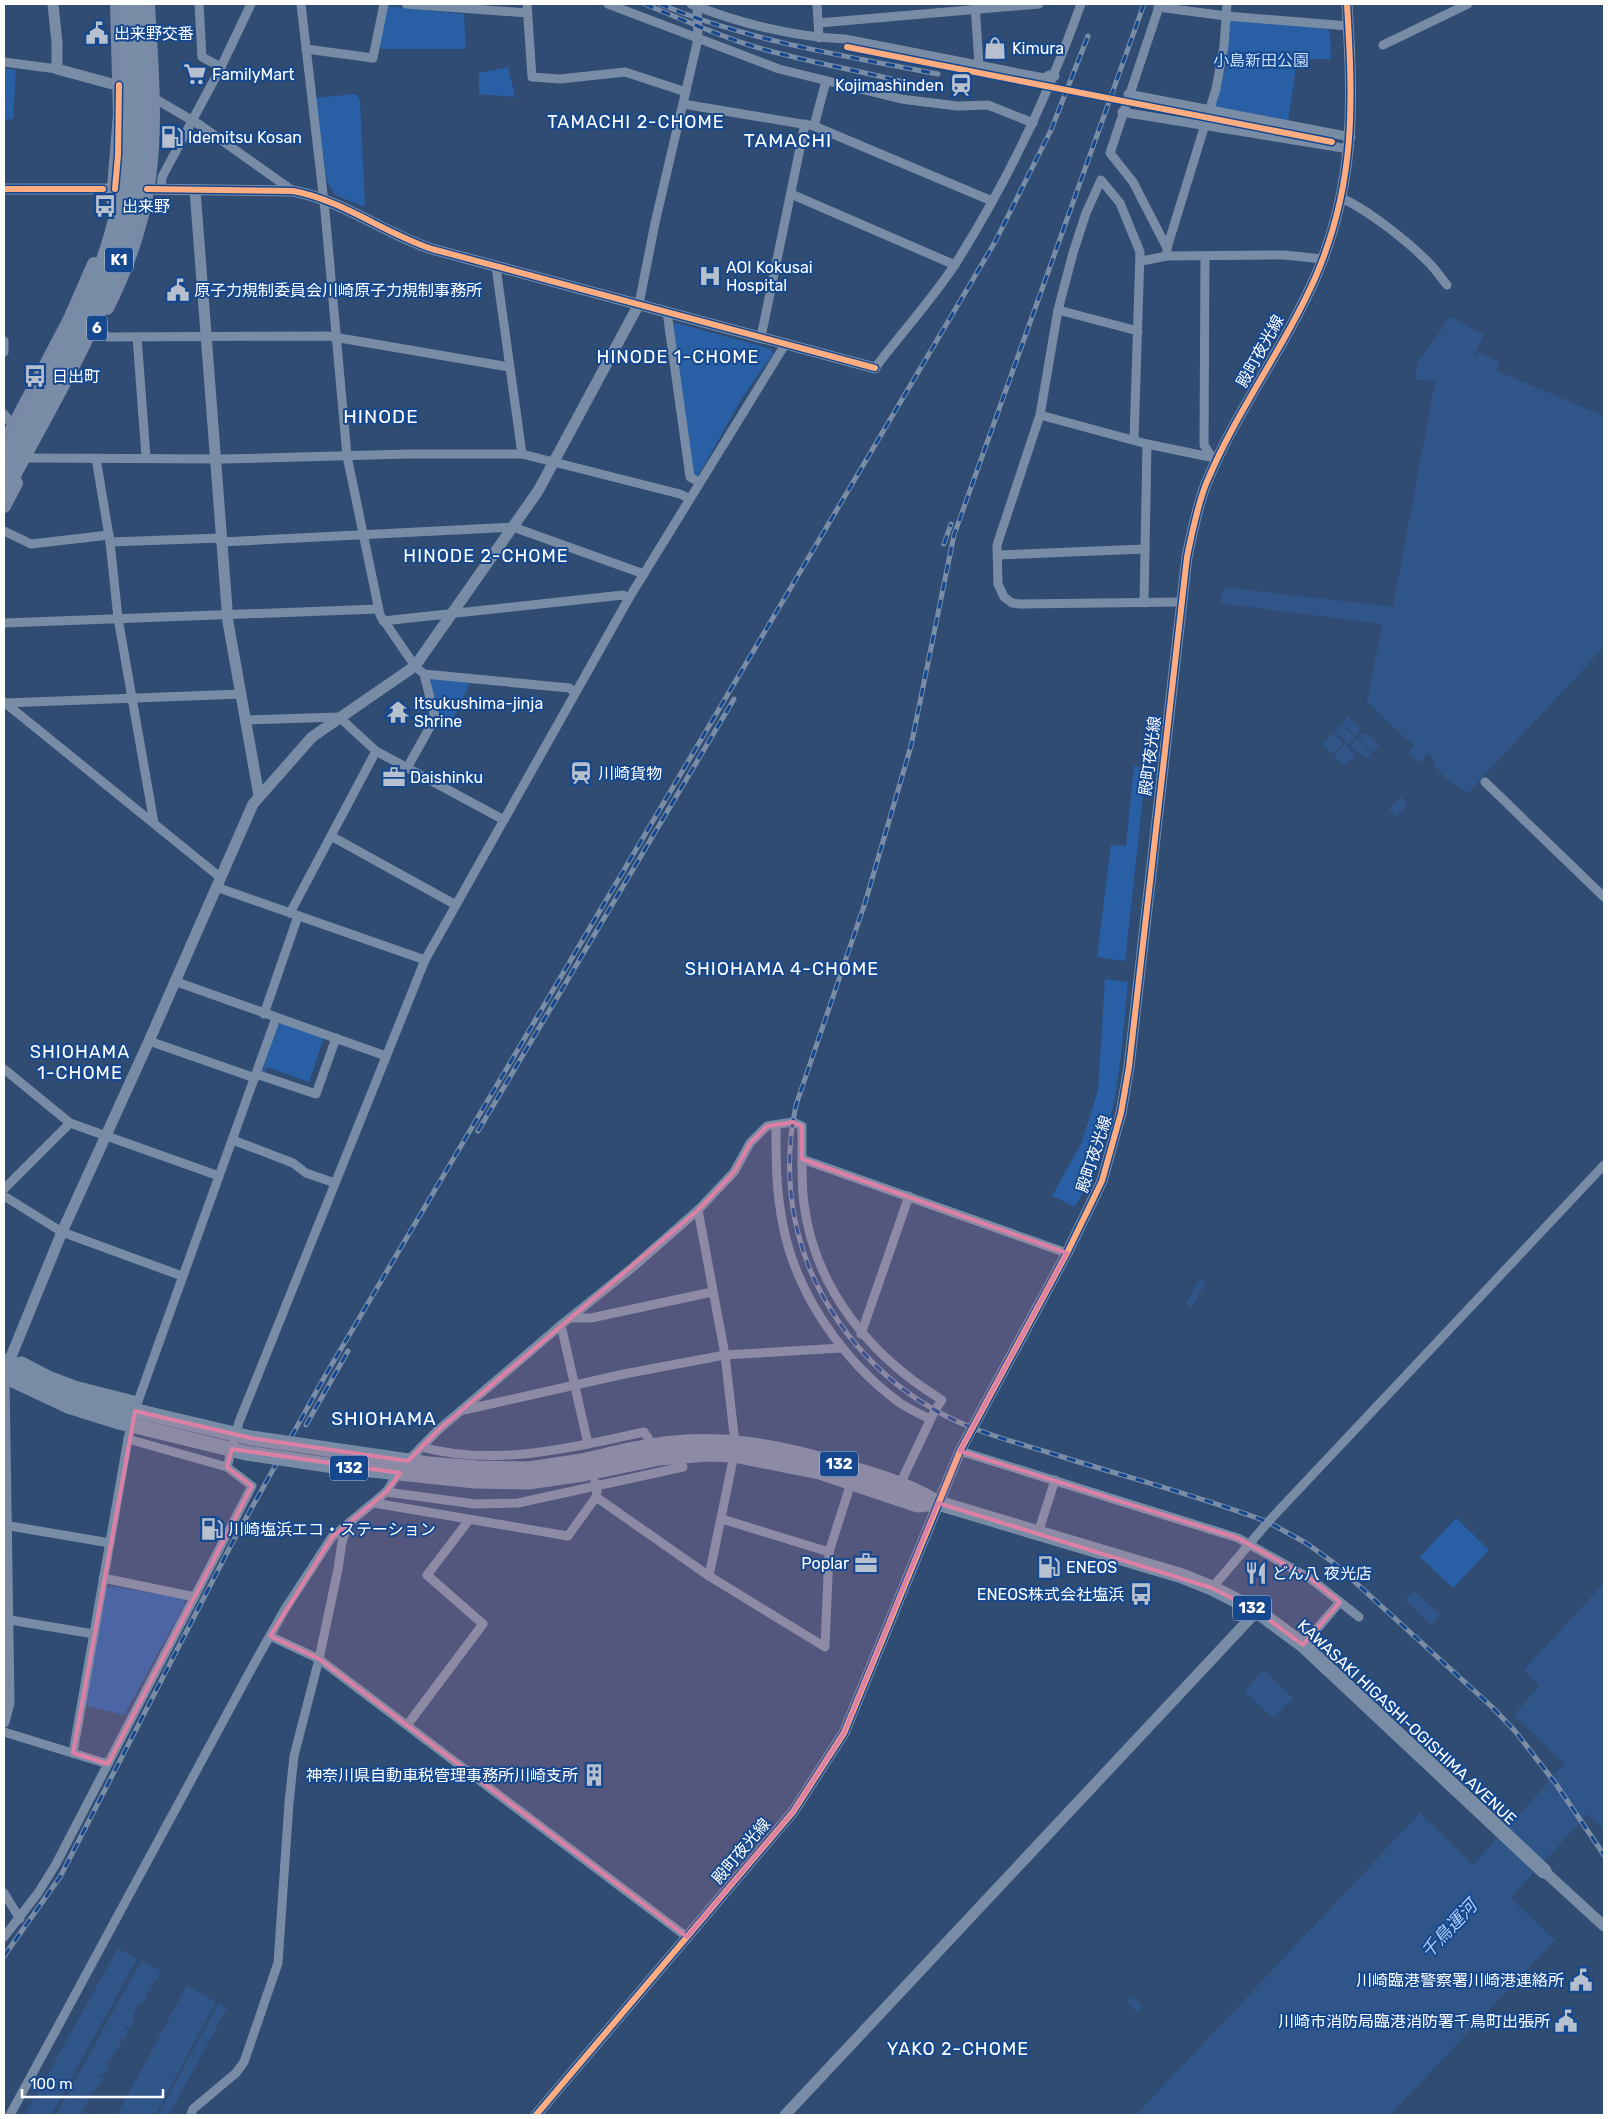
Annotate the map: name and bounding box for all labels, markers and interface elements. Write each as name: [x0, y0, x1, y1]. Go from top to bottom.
public building icon: 出来野交番: [84, 20, 110, 46]
place label: 出来野交番: [114, 24, 194, 43]
shop icon: Kimura: [982, 35, 1008, 61]
place label: Kimura: [1012, 39, 1064, 58]
park label: 小島新田公園: [1213, 51, 1309, 70]
supermarket icon: FamilyMart: [182, 61, 208, 87]
place label: FamilyMart: [212, 65, 294, 84]
station icon: Kojimashinden: [948, 72, 974, 98]
place label: Kojimashinden: [835, 76, 944, 95]
district label: TAMACHI 2-CHOME: [547, 111, 725, 133]
fuel station icon: Idemitsu Kosan: [159, 124, 185, 150]
place label: Idemitsu Kosan: [188, 128, 302, 147]
district label: TAMACHI: [744, 129, 832, 152]
bus stop icon: 出来野: [92, 193, 118, 219]
place label: 出来野: [122, 197, 170, 216]
road number: K1: [105, 248, 133, 272]
place label: AOI Kokusai Hospital: [726, 258, 813, 295]
hospital icon: AOI Kokusai Hospital: [697, 263, 723, 289]
public building icon: 原子力規制委員会川崎原子力規制事務所: [165, 277, 191, 303]
place label: 原子力規制委員会川崎原子力規制事務所: [194, 281, 482, 300]
street label: 殿町夜光線: [1232, 311, 1288, 391]
road number: 6: [87, 316, 107, 340]
district label: HINODE 1-CHOME: [597, 346, 759, 368]
bus stop icon: 日出町: [22, 363, 48, 389]
place label: 日出町: [52, 367, 100, 386]
district label: HINODE: [343, 405, 419, 428]
district label: HINODE 2-CHOME: [403, 545, 569, 567]
place label: Itsukushima-jinja Shrine: [414, 694, 543, 731]
temple icon: Itsukushima-jinja Shrine: [385, 699, 411, 725]
street label: 殿町夜光線: [1136, 715, 1164, 797]
station icon: 川崎貨物: [568, 760, 594, 786]
office icon: Daishinku: [381, 764, 407, 790]
place label: 川崎貨物: [598, 764, 662, 783]
place label: Daishinku: [410, 768, 483, 787]
district label: SHIOHAMA 4-CHOME: [685, 958, 879, 980]
district label: SHIOHAMA 1-CHOME: [30, 1041, 130, 1084]
street label: 殿町夜光線: [1073, 1113, 1115, 1195]
district label: SHIOHAMA: [331, 1407, 437, 1430]
road number: 132: [820, 1452, 858, 1476]
road number: 132: [330, 1456, 368, 1480]
fuel station icon: 川崎塩浜エコ・ステーション: [199, 1516, 225, 1542]
place label: 川崎塩浜エコ・ステーション: [228, 1520, 436, 1539]
office icon: Poplar: [853, 1550, 879, 1576]
place label: Poplar: [801, 1554, 849, 1573]
fuel station icon: ENEOS: [1036, 1554, 1062, 1580]
place label: ENEOS: [1066, 1558, 1117, 1577]
restaurant icon: どん八 夜光店: [1243, 1560, 1269, 1586]
place label: どん八 夜光店: [1272, 1564, 1372, 1583]
bus stop icon: ENEOS株式会社塩浜: [1128, 1581, 1154, 1607]
place label: ENEOS株式会社塩浜: [977, 1585, 1124, 1604]
road number: 132: [1233, 1596, 1271, 1620]
street label: KAWASAKI HIGASHI-OGISHIMA AVENUE: [1294, 1615, 1520, 1829]
building icon: 神奈川県自動車税管理事務所川崎支所: [581, 1762, 607, 1788]
place label: 神奈川県自動車税管理事務所川崎支所: [306, 1766, 578, 1785]
street label: 殿町夜光線: [708, 1814, 774, 1888]
water label: 千鳥運河: [1416, 1893, 1484, 1963]
public building icon: 川崎臨港警察署川崎港連絡所: [1568, 1967, 1594, 1993]
place label: 川崎臨港警察署川崎港連絡所: [1356, 1971, 1564, 1990]
public building icon: 川崎市消防局臨港消防署千鳥町出張所: [1553, 2008, 1579, 2034]
place label: 川崎市消防局臨港消防署千鳥町出張所: [1278, 2012, 1550, 2031]
district label: YAKO 2-CHOME: [887, 2038, 1029, 2060]
scale bar: [22, 2066, 164, 2098]
text: 100 m: [30, 2075, 72, 2093]

